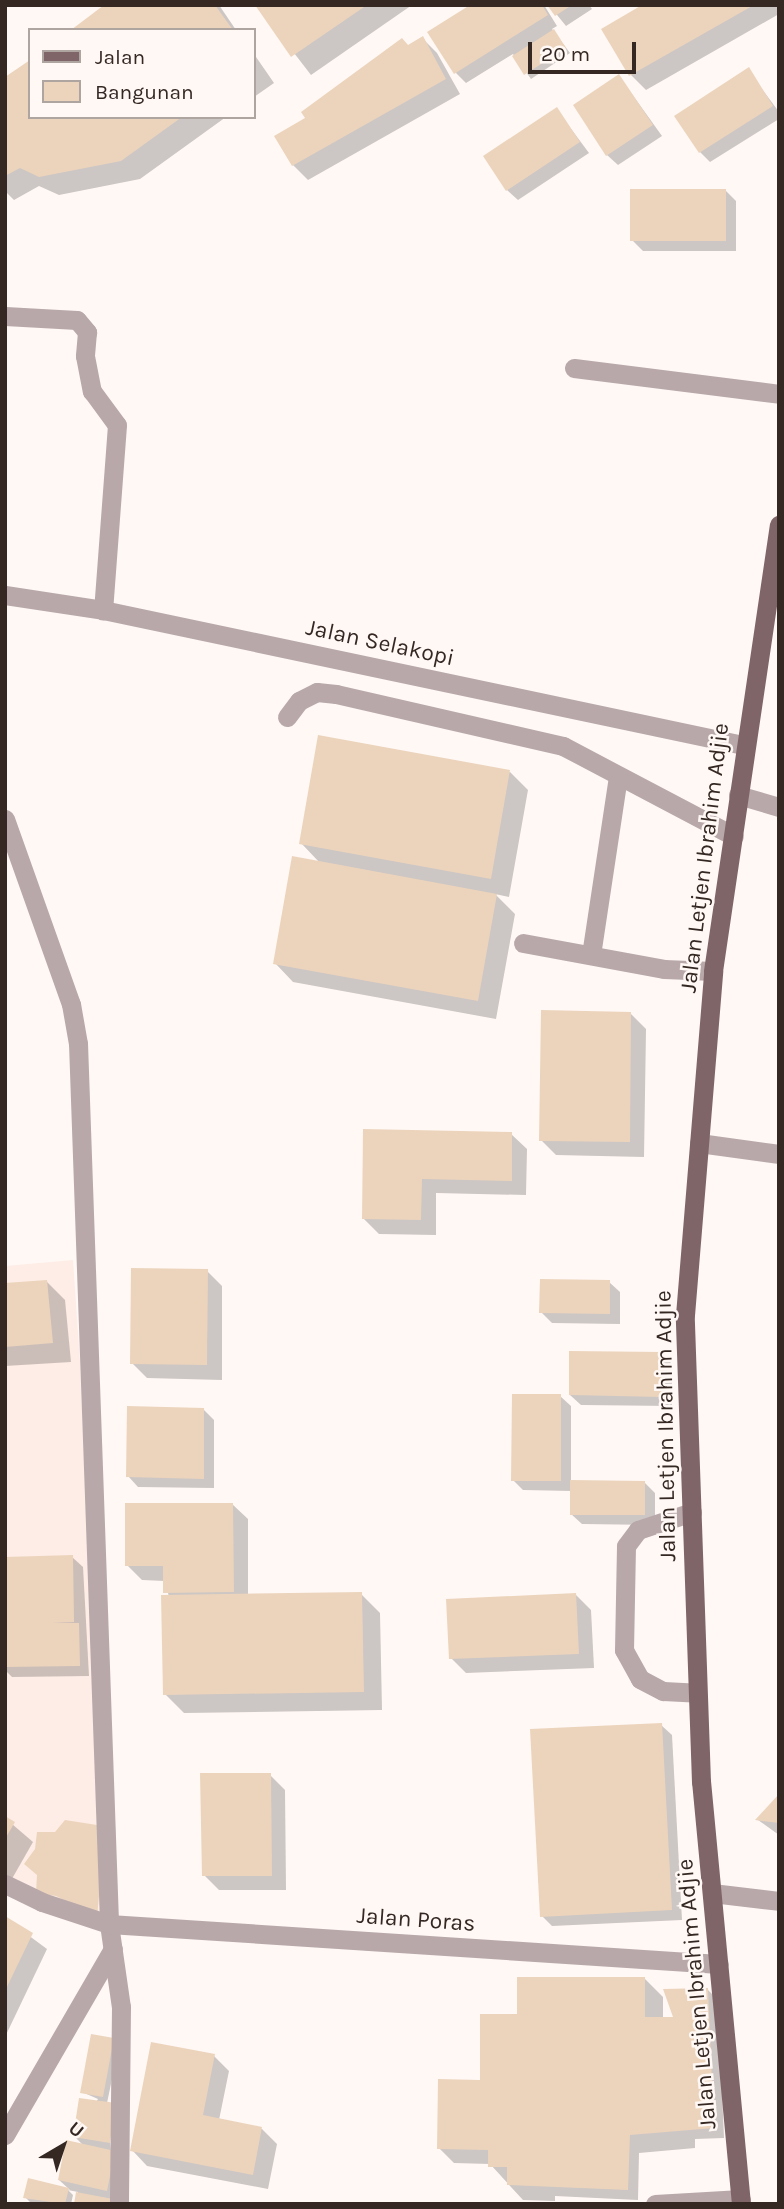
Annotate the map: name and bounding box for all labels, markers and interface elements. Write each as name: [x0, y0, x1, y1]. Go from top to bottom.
legend: [28, 28, 256, 119]
scale bar: [532, 28, 640, 72]
text: 20 m: [541, 42, 590, 66]
text: Jalan: [95, 45, 145, 69]
text: Bangunan: [95, 80, 194, 104]
street label: Jalan Selakopi: [303, 614, 457, 672]
street label: Jalan Letjen Ibrahim Adjie: [675, 722, 735, 994]
street label: Jalan Letjen Ibrahim Adjie: [650, 1290, 682, 1562]
street label: Jalan Letjen Ibrahim Adjie: [671, 1858, 723, 2130]
street label: Jalan Poras: [356, 1902, 476, 1938]
north arrow: [28, 2111, 98, 2181]
text: U: [64, 2117, 88, 2142]

